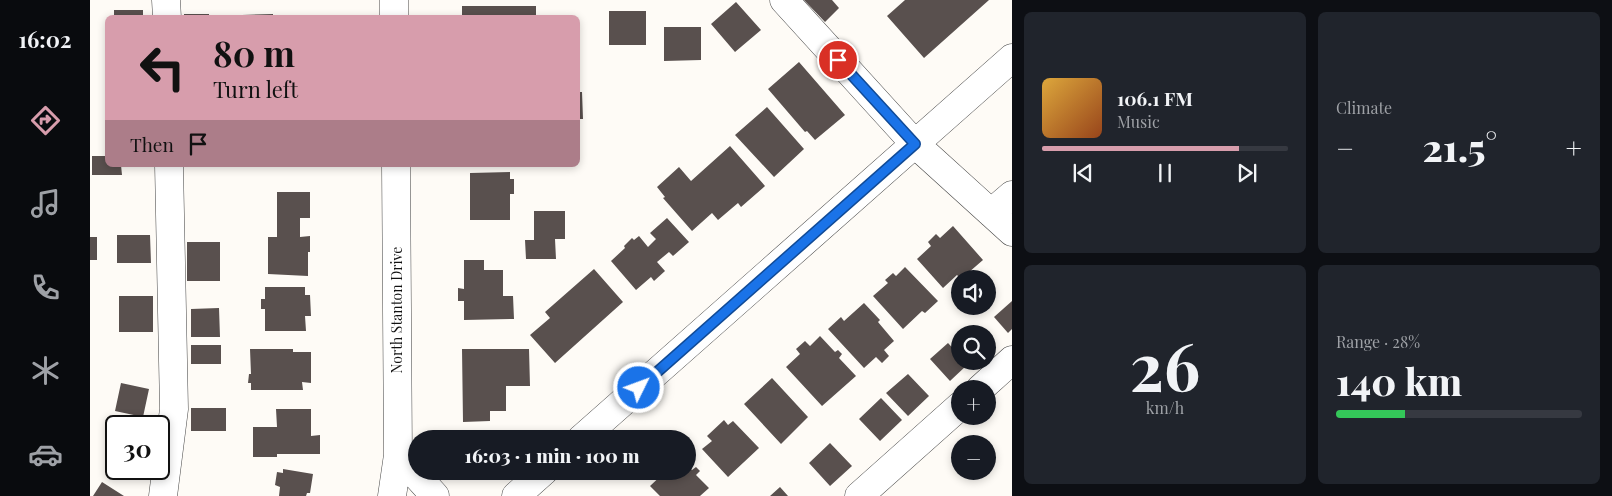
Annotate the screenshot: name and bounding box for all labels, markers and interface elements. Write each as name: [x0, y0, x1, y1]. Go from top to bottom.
text: 16:02: [19, 24, 71, 54]
text: 80 m: [213, 29, 295, 76]
icon: left: [130, 35, 195, 100]
pin: [817, 39, 859, 81]
icon: arrive: [824, 46, 852, 74]
text: Turn left: [213, 74, 298, 104]
text: 106.1 FM: [1117, 85, 1193, 111]
text: Climate: [1336, 97, 1392, 118]
icon: directions: [28, 103, 63, 138]
text: Music: [1117, 111, 1160, 132]
text: 21.5°: [1423, 121, 1497, 172]
text: −: [1336, 129, 1354, 166]
text: +: [1566, 129, 1582, 166]
icon: arrive: [184, 130, 212, 158]
text: Then: [130, 131, 174, 157]
icon: previous: [1069, 159, 1097, 187]
icon: pause: [1151, 159, 1179, 187]
icon: next: [1233, 159, 1261, 187]
icon: music: [28, 186, 63, 221]
street label: North Stanton Drive: [387, 247, 406, 373]
icon: phone: [28, 270, 63, 305]
map controls: [951, 270, 996, 480]
button: sound: [951, 270, 996, 315]
text: 26: [1130, 321, 1200, 407]
button: search: [951, 325, 996, 370]
text: Range · 28%: [1336, 331, 1420, 352]
icon: climate: [28, 353, 63, 388]
text: 140 km: [1336, 355, 1462, 406]
position arrow: [612, 361, 664, 413]
button: +: [951, 380, 996, 425]
text: km/h: [1146, 397, 1184, 418]
speed limit sign: 30: [105, 415, 170, 480]
button: −: [951, 435, 996, 480]
icon: car: [28, 437, 63, 472]
text: 16:03 · 1 min · 100 m: [465, 442, 639, 468]

